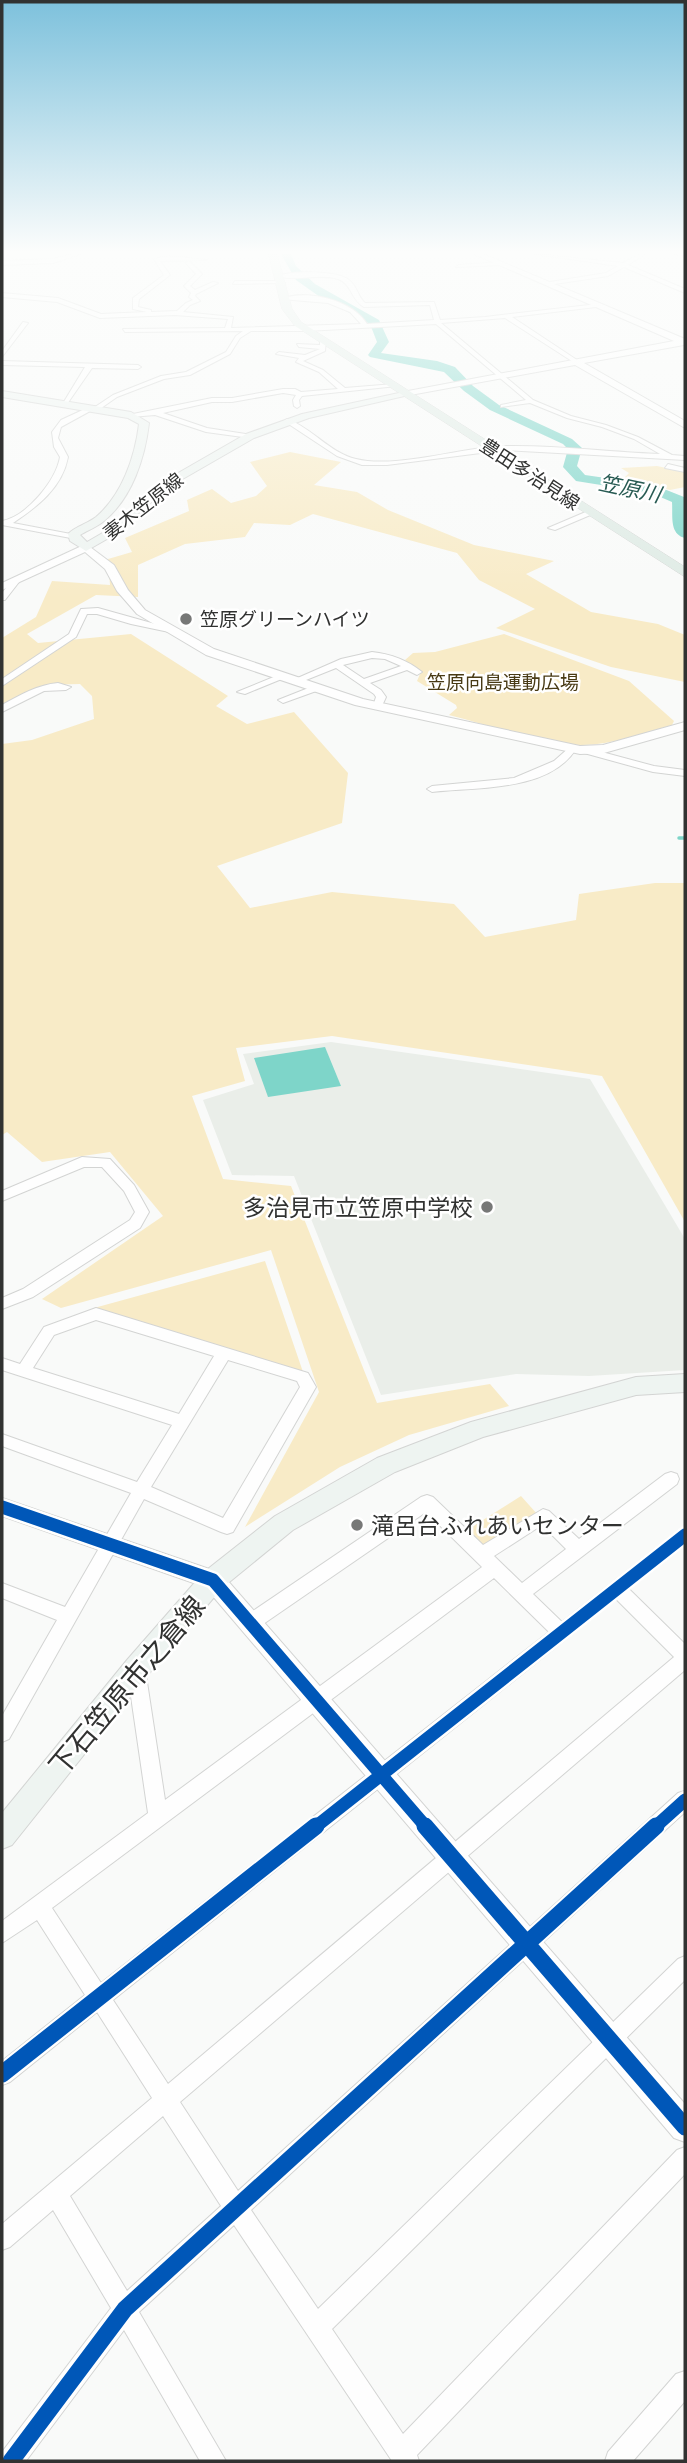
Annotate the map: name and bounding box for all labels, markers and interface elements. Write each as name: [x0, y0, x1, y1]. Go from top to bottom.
street label: 豊田多治見線: [475, 432, 585, 516]
street label: 妻木笠原線: [98, 467, 188, 545]
water label: 笠原川: [596, 468, 666, 509]
place label: 笠原グリーンハイツ: [200, 606, 370, 632]
marker: 笠原グリーンハイツ: [178, 611, 194, 627]
park label: 笠原向島運動広場: [427, 669, 579, 695]
place label: 多治見市立笠原中学校: [243, 1191, 473, 1223]
marker: 多治見市立笠原中学校: [479, 1199, 495, 1215]
place label: 滝呂台ふれあいセンター: [371, 1509, 624, 1541]
marker: 滝呂台ふれあいセンター: [349, 1517, 365, 1533]
street label: 下石笠原市之倉線: [39, 1587, 213, 1783]

